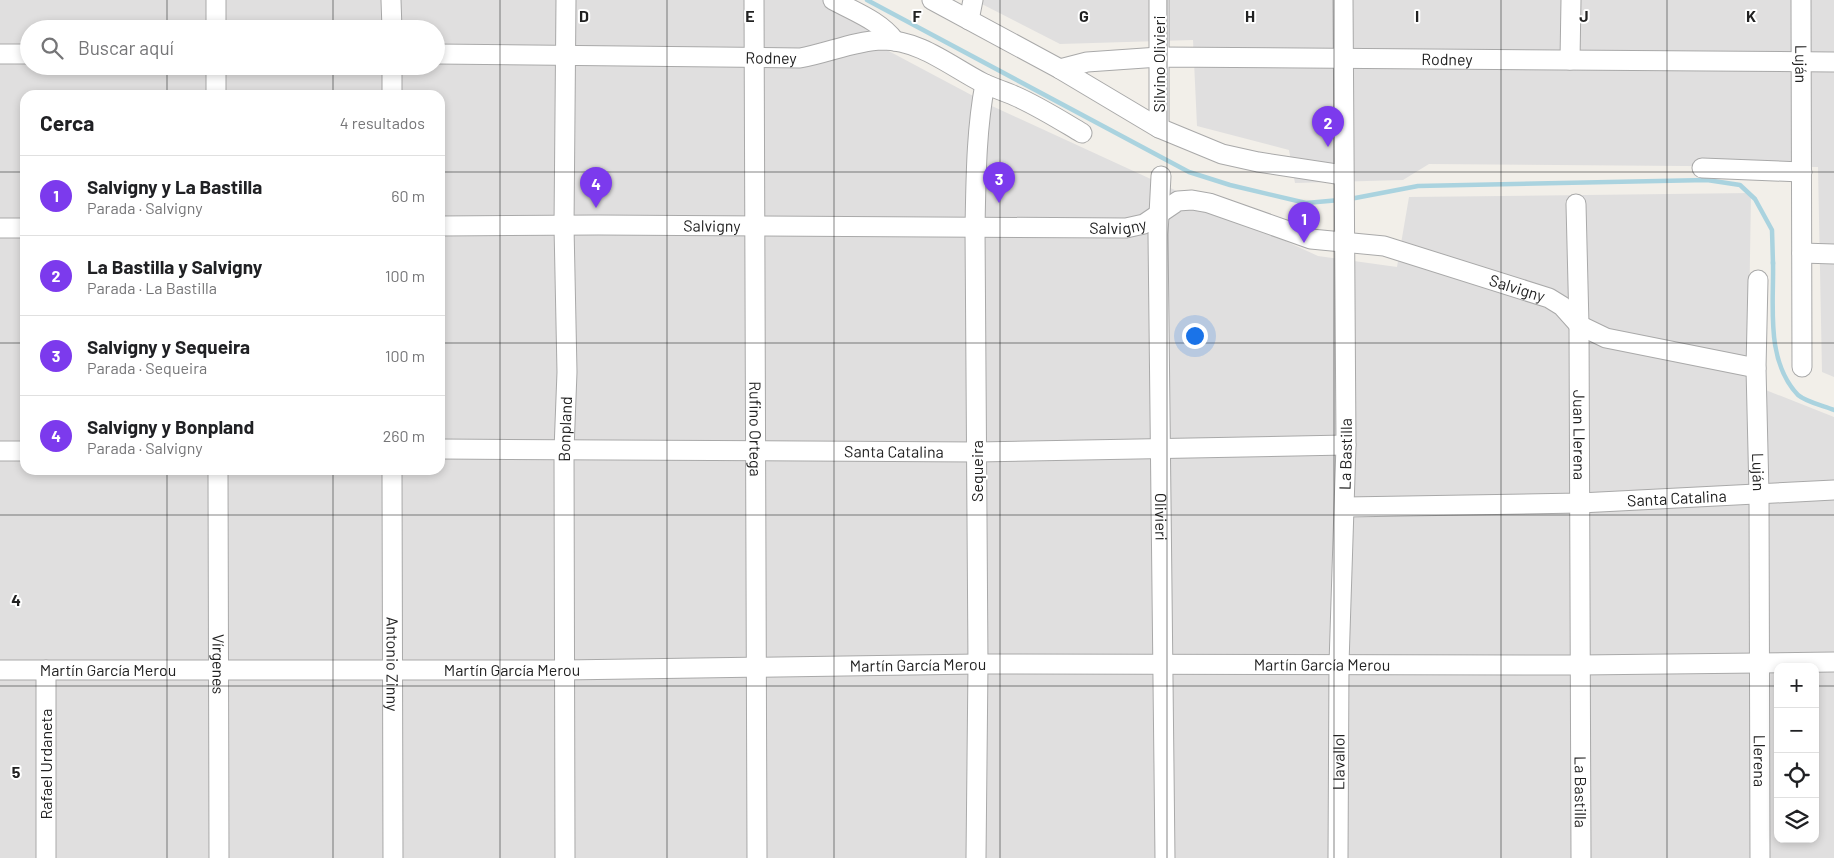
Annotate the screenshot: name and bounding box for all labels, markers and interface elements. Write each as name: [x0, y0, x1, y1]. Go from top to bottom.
text: D: [579, 6, 589, 25]
text: E: [745, 6, 755, 25]
text: F: [913, 6, 922, 25]
text: G: [1079, 6, 1089, 25]
text: H: [1245, 6, 1255, 25]
text: I: [1415, 6, 1419, 25]
text: J: [1579, 6, 1589, 25]
text: K: [1746, 6, 1756, 25]
street label: Silvino Olivieri: [1149, 15, 1168, 113]
search box: [20, 20, 445, 75]
icon: search: [38, 34, 66, 62]
text: Buscar aquí: [78, 36, 174, 59]
street label: Luján: [1792, 45, 1811, 83]
street label: Rodney: [745, 47, 797, 67]
street label: Rodney: [1421, 49, 1473, 68]
pin: 2: [1312, 106, 1344, 147]
text: Cerca: [40, 110, 94, 135]
text: 4 resultados: [340, 113, 425, 132]
pin: 3: [983, 162, 1015, 203]
pin: 4: [580, 167, 612, 208]
text: Salvigny y La Bastilla: [87, 175, 262, 198]
text: 1: [53, 186, 59, 205]
text: 60 m: [391, 186, 425, 205]
text: Parada · Salvigny: [87, 198, 203, 217]
pin: 1: [1288, 202, 1320, 243]
street label: Salvigny: [1089, 214, 1149, 238]
street label: Salvigny: [683, 215, 741, 235]
text: La Bastilla y Salvigny: [87, 255, 262, 278]
text: 2: [52, 266, 60, 285]
text: 100 m: [385, 266, 425, 285]
street label: Salvigny: [1487, 270, 1548, 305]
text: Parada · La Bastilla: [87, 278, 217, 297]
your location: [1182, 323, 1208, 349]
text: Salvigny y Sequeira: [87, 335, 250, 358]
text: 3: [52, 346, 60, 365]
text: 100 m: [385, 346, 425, 365]
text: Parada · Sequeira: [87, 358, 207, 377]
street label: Rufino Ortega: [746, 381, 766, 477]
street label: Juan Llerena: [1570, 390, 1590, 480]
street label: Bonpland: [554, 396, 575, 462]
text: Salvigny y Bonpland: [87, 415, 254, 438]
street label: La Bastilla: [1335, 418, 1355, 490]
text: 4: [51, 426, 61, 445]
text: 260 m: [383, 426, 425, 445]
text: Parada · Salvigny: [87, 438, 203, 457]
street label: Sequeira: [967, 440, 986, 502]
street label: Santa Catalina: [844, 441, 944, 461]
street label: Luján: [1749, 453, 1769, 491]
street label: Santa Catalina: [1627, 486, 1727, 510]
street label: Olivieri: [1152, 493, 1171, 541]
text: 4: [11, 590, 21, 609]
street label: Antonio Zinny: [383, 617, 403, 712]
street label: Vírgenes: [209, 634, 229, 694]
street label: Martín García Merou: [850, 654, 986, 675]
street label: Martín García Merou: [1254, 654, 1390, 674]
street label: Martín García Merou: [40, 660, 176, 679]
street label: Martín García Merou: [444, 660, 580, 679]
map controls: [1774, 663, 1819, 843]
button: +: [1774, 663, 1819, 708]
button: −: [1774, 708, 1819, 753]
street label: Rafael Urdaneta: [36, 709, 55, 819]
street label: Llavallol: [1328, 734, 1348, 790]
street label: Llerena: [1751, 735, 1770, 787]
button: locate: [1774, 753, 1819, 798]
street label: La Bastilla: [1572, 756, 1591, 828]
text: 5: [12, 762, 21, 781]
button: layers: [1774, 798, 1819, 843]

